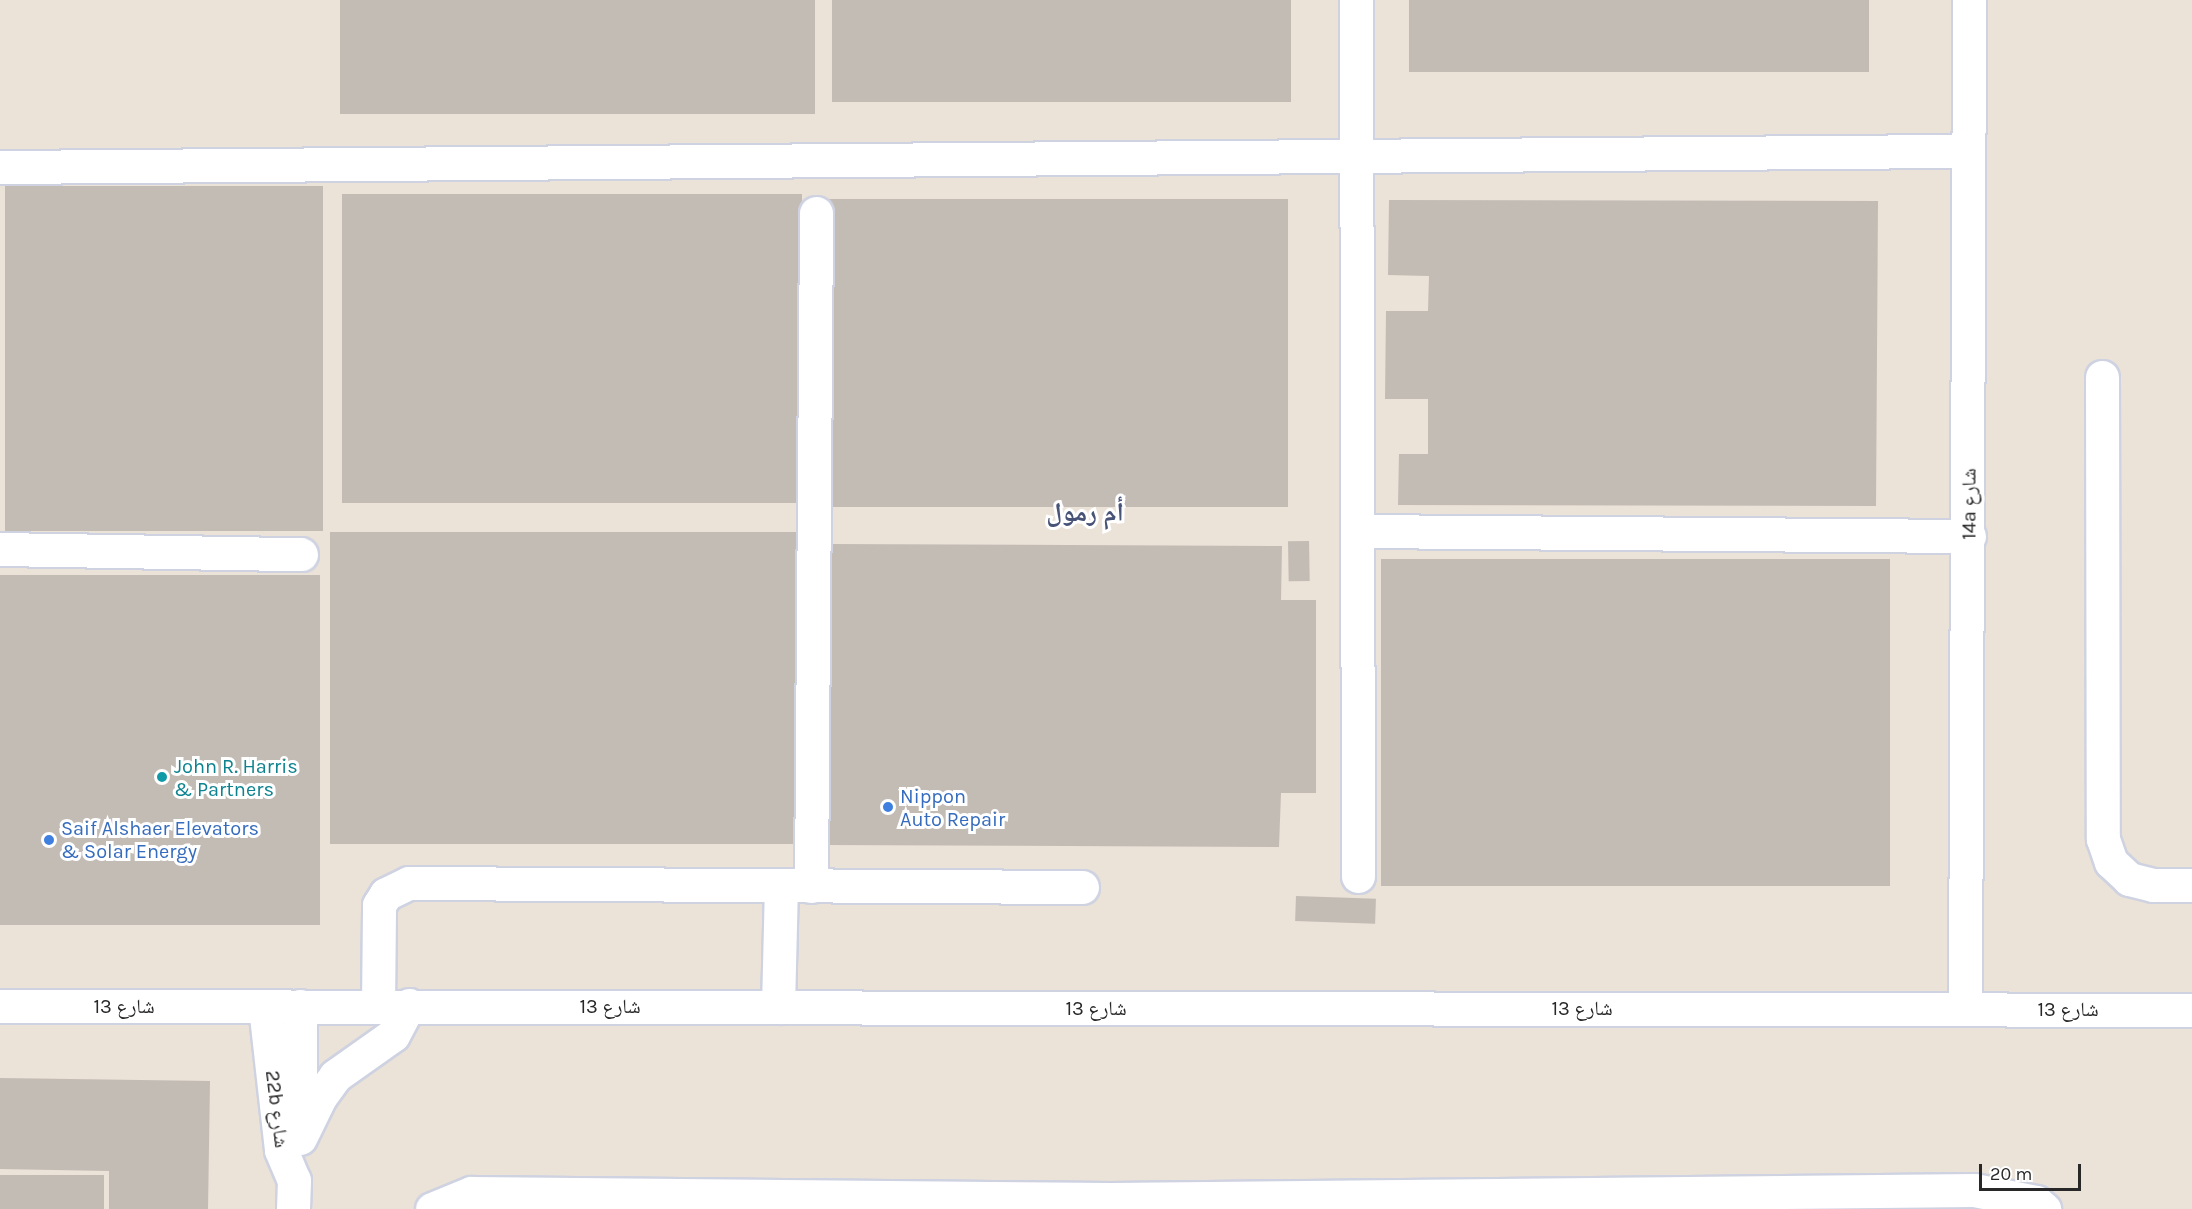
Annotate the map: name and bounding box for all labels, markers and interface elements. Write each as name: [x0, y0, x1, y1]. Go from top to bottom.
street label: 14a شارع: [1957, 468, 1981, 540]
district label: أم رمول: [1046, 497, 1124, 529]
place label: John R. Harris & Partners: [174, 754, 298, 801]
marker: John R. Harris & Partners: [155, 770, 169, 784]
place label: Nippon Auto Repair: [900, 784, 1005, 831]
marker: Nippon Auto Repair: [881, 800, 895, 814]
place label: Saif Alshaer Elevators & Solar Energy: [61, 816, 259, 863]
marker: Saif Alshaer Elevators & Solar Energy: [42, 833, 56, 847]
street label: شارع 13: [93, 994, 155, 1018]
street label: شارع 13: [579, 994, 641, 1018]
street label: شارع 13: [1065, 996, 1127, 1020]
street label: شارع 13: [1551, 996, 1613, 1020]
street label: شارع 13: [2037, 997, 2099, 1021]
street label: 22b شارع: [260, 1069, 294, 1149]
scale bar: [1982, 1152, 2084, 1190]
text: 20 m: [1990, 1163, 2032, 1185]

